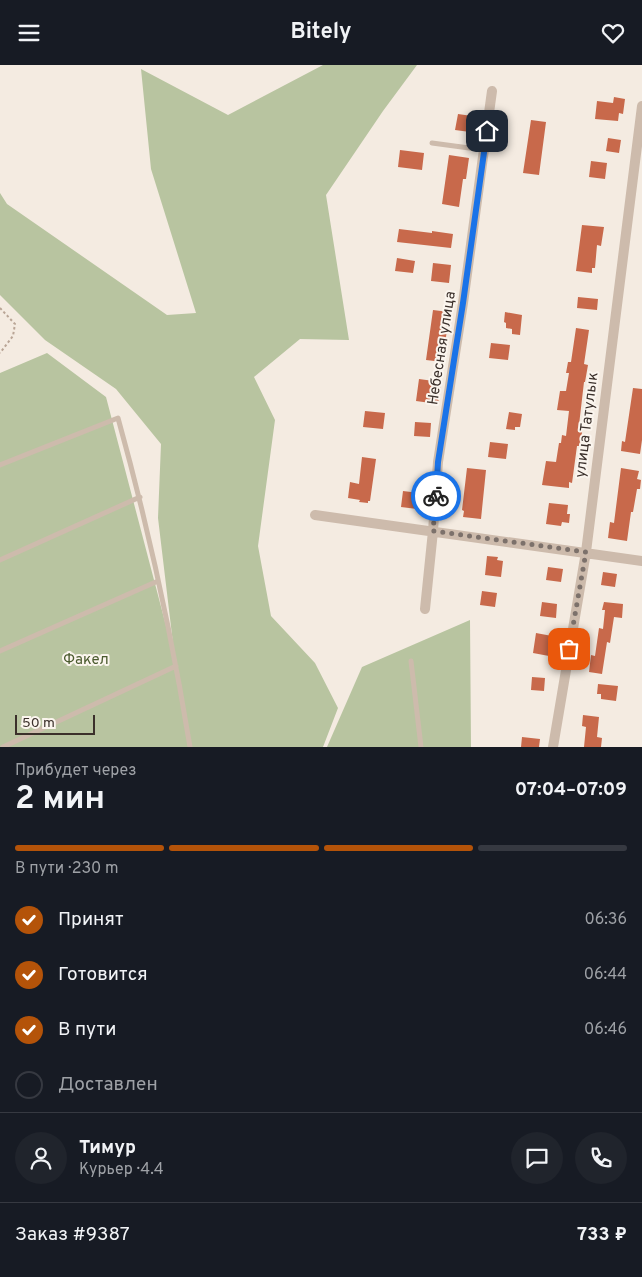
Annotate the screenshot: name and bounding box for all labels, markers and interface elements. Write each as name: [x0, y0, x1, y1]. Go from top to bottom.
icon: menu: [15, 19, 43, 47]
text: Bitely: [290, 19, 352, 46]
icon: heart: [599, 19, 627, 47]
pin: [466, 110, 508, 152]
icon: home: [473, 117, 501, 145]
street label: Небесная улица: [424, 290, 461, 406]
street label: улица Татулык: [572, 371, 603, 479]
courier: [411, 471, 461, 521]
icon: bike: [422, 482, 450, 510]
pin: [548, 628, 590, 670]
icon: bag: [555, 635, 583, 663]
park label: Факел: [63, 651, 109, 670]
scale bar: [15, 712, 95, 735]
text: 50 m: [22, 715, 55, 732]
text: Прибудет через: [15, 761, 137, 781]
text: 07:04–07:09: [515, 778, 627, 802]
text: 2 мин: [15, 780, 105, 820]
text: В пути · 230 m: [15, 859, 119, 879]
icon: check: [15, 906, 43, 934]
text: Принят: [58, 908, 124, 932]
text: 06:36: [584, 910, 627, 930]
icon: check: [15, 961, 43, 989]
text: Готовится: [58, 963, 148, 987]
text: 06:44: [584, 965, 627, 985]
icon: check: [15, 1016, 43, 1044]
text: В пути: [58, 1018, 116, 1042]
text: 06:46: [584, 1020, 627, 1040]
text: Доставлен: [58, 1073, 158, 1097]
button: person: [15, 1132, 67, 1184]
button: chat: [511, 1132, 563, 1184]
button: phone: [575, 1132, 627, 1184]
text: Тимур: [79, 1136, 136, 1160]
text: Курьер · 4.4: [79, 1160, 164, 1180]
text: Заказ #9387: [15, 1223, 130, 1247]
text: 733 ₽: [577, 1223, 627, 1247]

